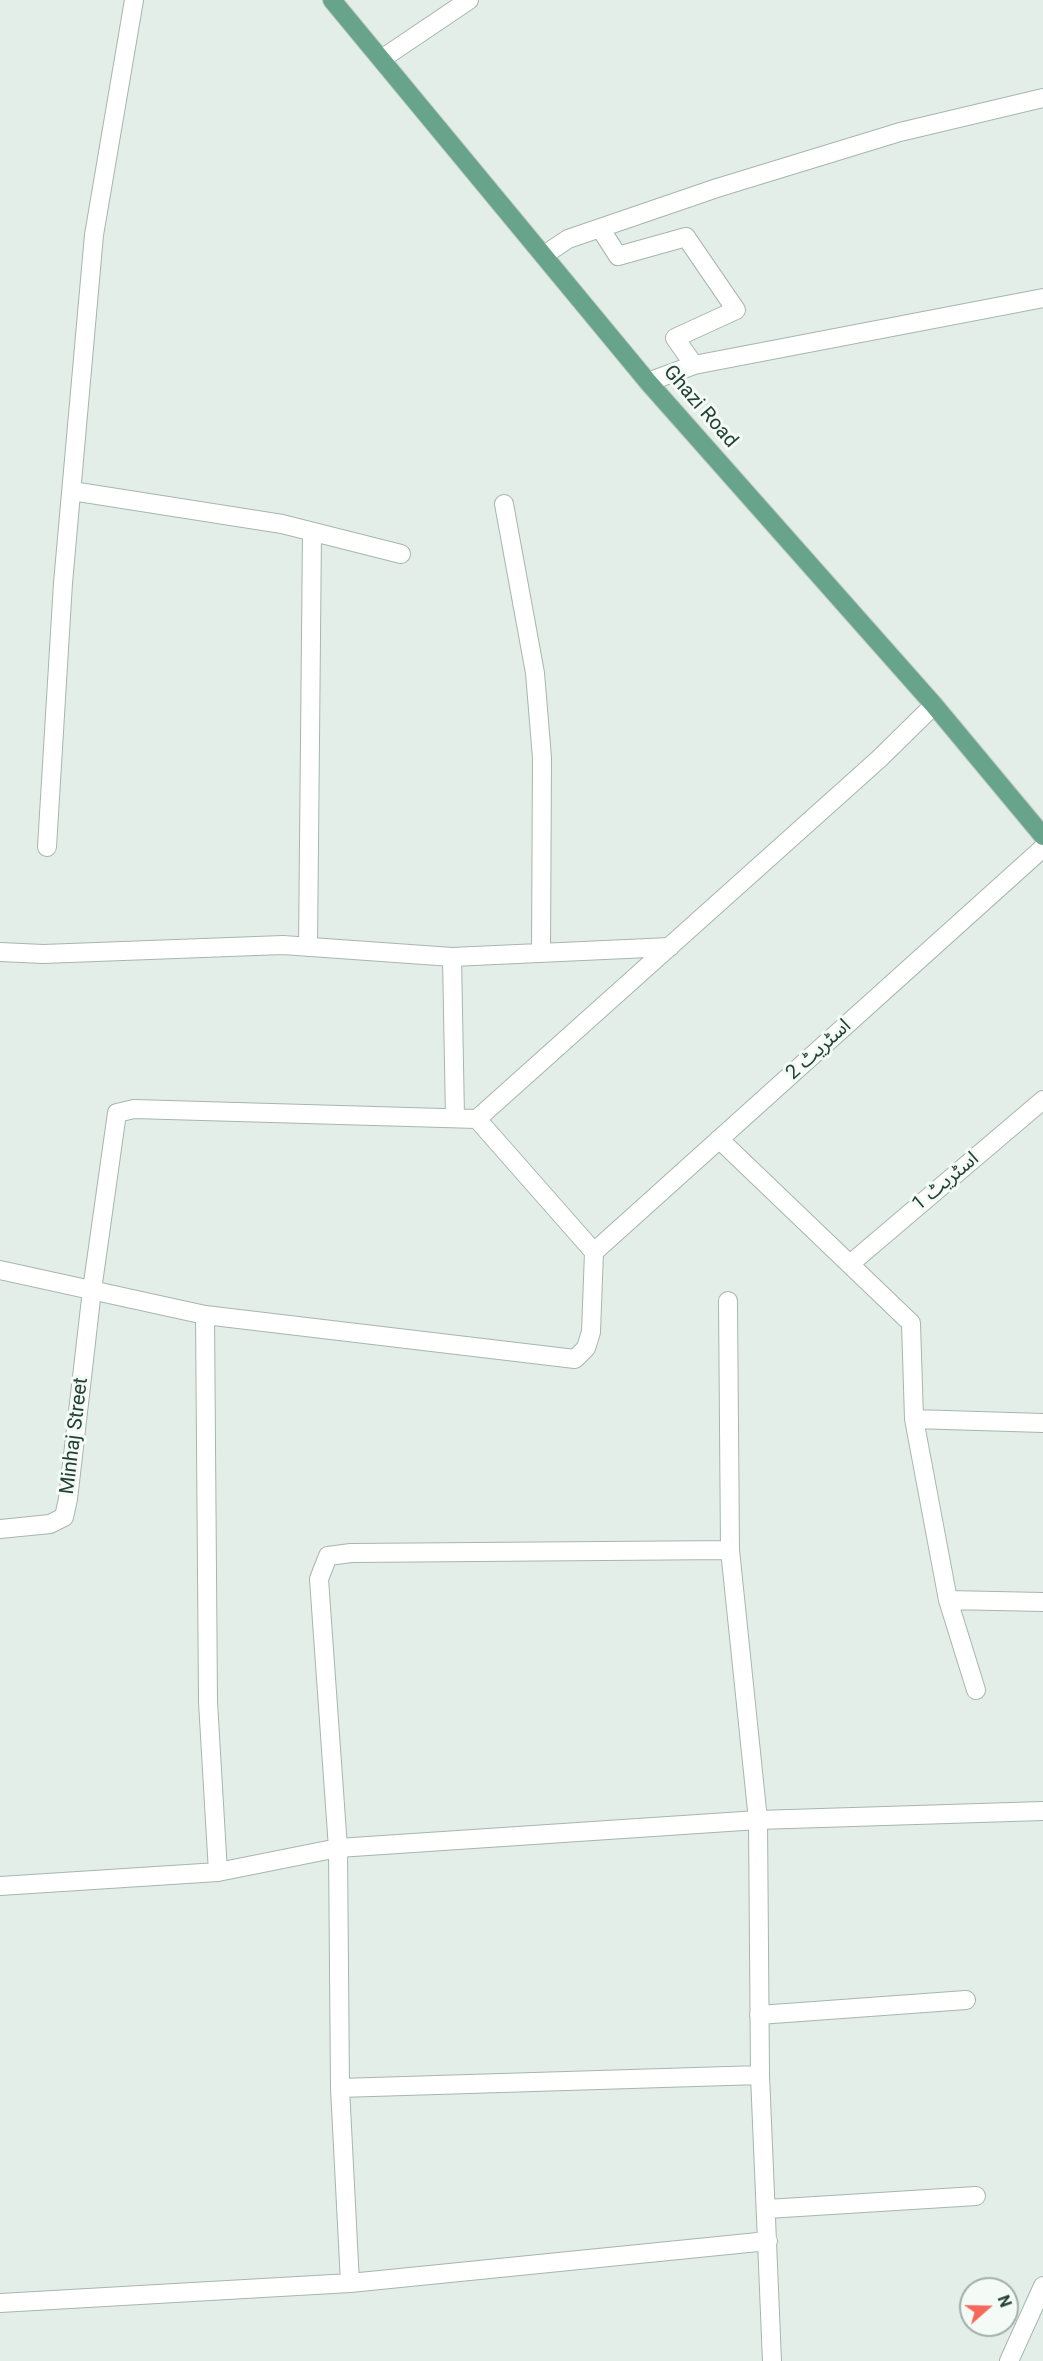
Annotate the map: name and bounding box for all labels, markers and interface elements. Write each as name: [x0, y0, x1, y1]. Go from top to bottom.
street label: Ghazi Road: [658, 361, 742, 453]
street label: اسٹریٹ 2: [782, 1015, 856, 1085]
street label: اسٹریٹ 1: [908, 1147, 984, 1217]
street label: Minhaj Street: [56, 1376, 94, 1496]
north arrow: [959, 2277, 1019, 2337]
text: N: [994, 2293, 1015, 2310]

